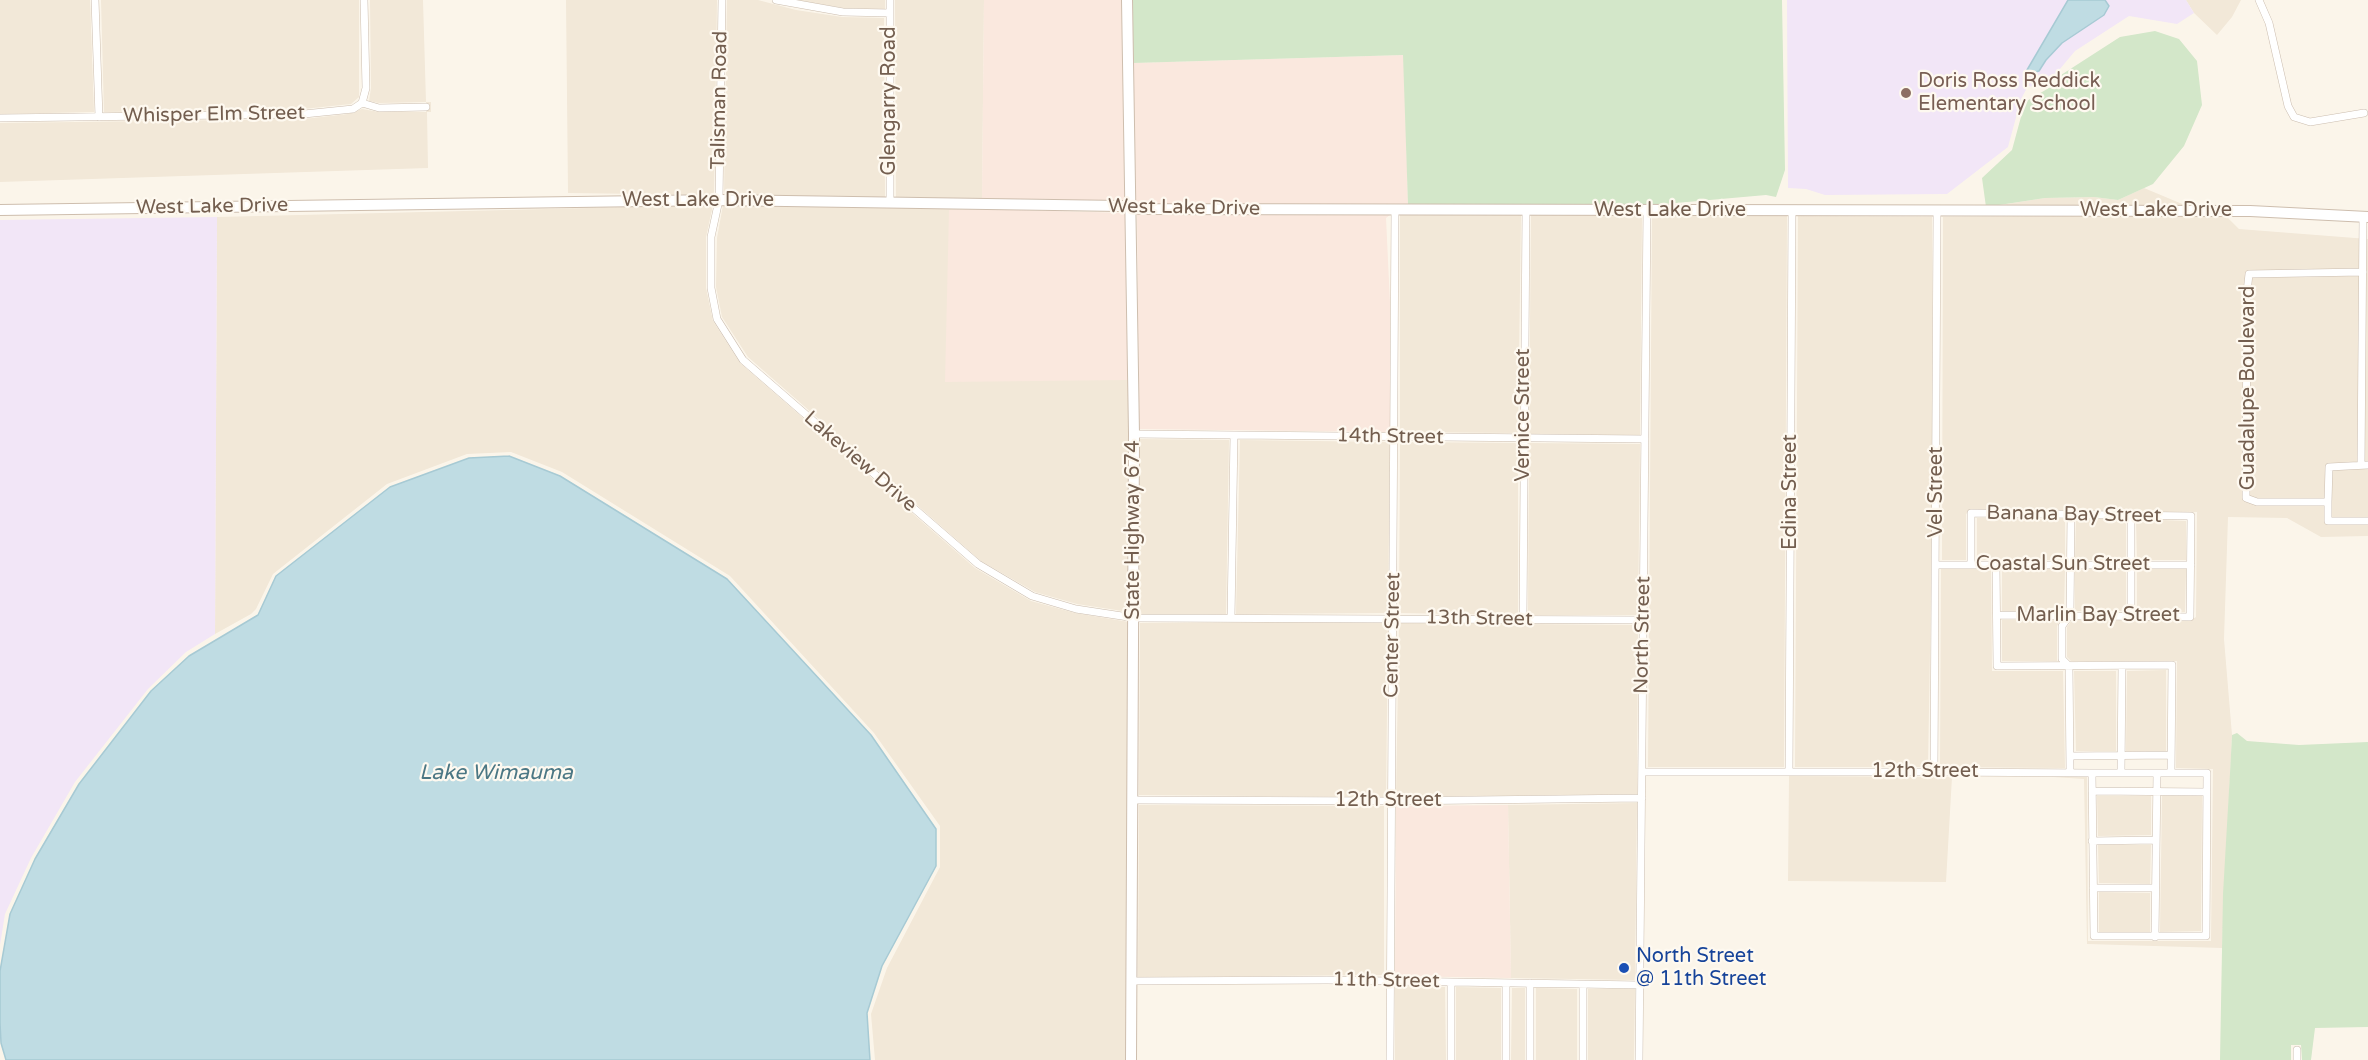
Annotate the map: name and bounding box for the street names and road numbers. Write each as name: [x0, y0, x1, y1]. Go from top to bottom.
street label: Glengarry Road: [878, 27, 902, 175]
street label: Talisman Road: [707, 30, 733, 170]
street label: Whisper Elm Street: [123, 101, 305, 129]
street label: West Lake Drive: [622, 189, 774, 213]
street label: West Lake Drive: [136, 194, 288, 220]
street label: West Lake Drive: [1108, 195, 1260, 221]
street label: West Lake Drive: [1594, 199, 1746, 223]
street label: West Lake Drive: [2080, 199, 2232, 223]
street label: Guadalupe Boulevard: [2237, 286, 2261, 490]
street label: Vernice Street: [1512, 348, 1536, 482]
street label: Lakeview Drive: [799, 406, 921, 518]
street label: 14th Street: [1336, 424, 1444, 450]
street label: Edina Street: [1779, 434, 1803, 550]
street label: State Highway 674: [1122, 440, 1146, 620]
street label: Vel Street: [1925, 446, 1949, 538]
street label: Banana Bay Street: [1986, 501, 2162, 529]
street label: Coastal Sun Street: [1976, 553, 2150, 577]
street label: Center Street: [1380, 572, 1406, 698]
street label: North Street: [1630, 576, 1656, 694]
street label: Marlin Bay Street: [2016, 604, 2180, 628]
street label: 13th Street: [1425, 606, 1533, 632]
street label: 12th Street: [1871, 760, 1979, 784]
street label: 12th Street: [1334, 789, 1442, 813]
street label: 11th Street: [1332, 968, 1440, 994]

